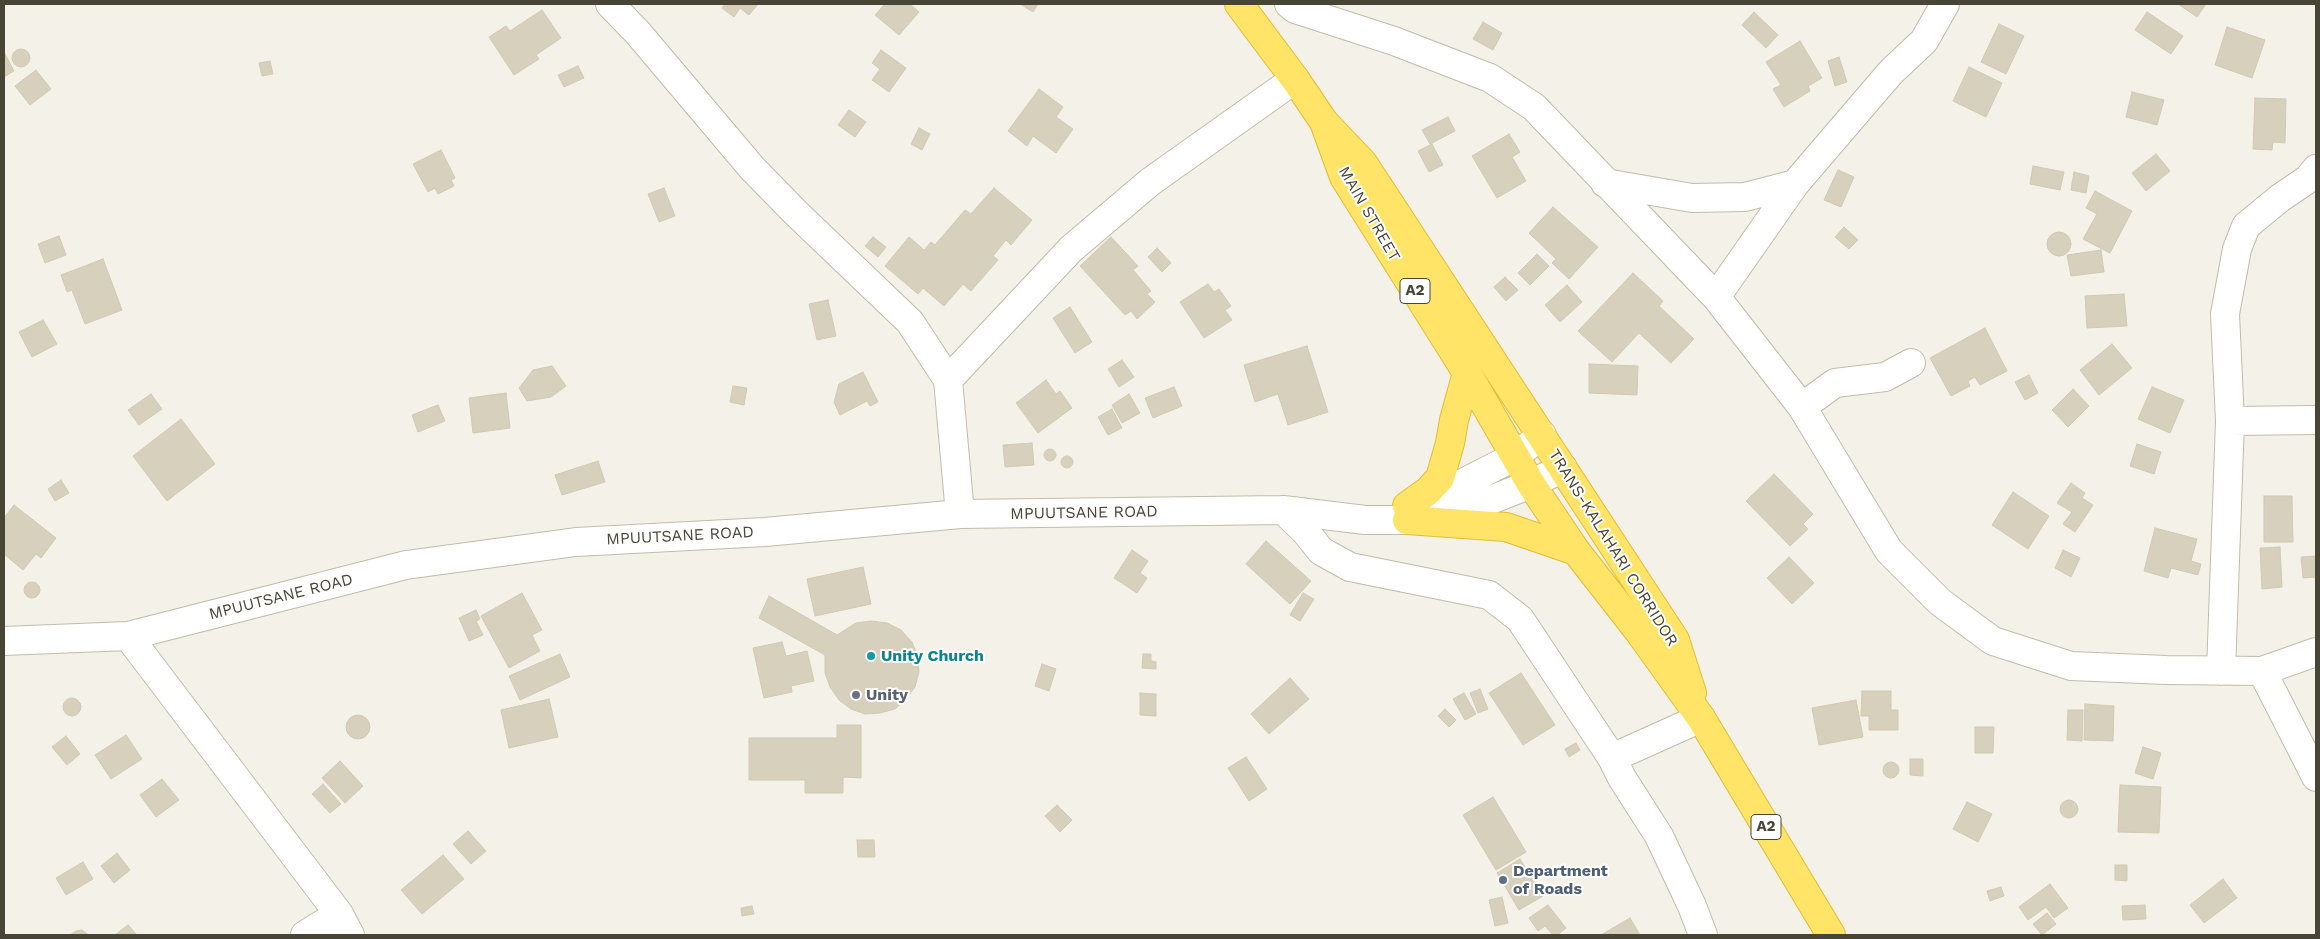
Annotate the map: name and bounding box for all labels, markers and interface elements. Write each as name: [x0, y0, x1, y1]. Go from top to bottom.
street label: MAIN STREET: [1334, 163, 1404, 265]
road number: A2: [1400, 278, 1430, 304]
street label: TRANS-KALAHARI CORRIDOR: [1544, 446, 1682, 650]
street label: MPUUTSANE ROAD: [1010, 502, 1158, 524]
street label: MPUUTSANE ROAD: [606, 523, 754, 549]
street label: MPUUTSANE ROAD: [207, 570, 355, 624]
place label: Unity Church: [881, 646, 984, 666]
marker: Unity Church: [865, 650, 877, 662]
place label: Unity: [866, 685, 908, 705]
marker: Unity: [850, 689, 862, 701]
road number: A2: [1751, 814, 1781, 840]
place label: Department of Roads: [1513, 861, 1608, 899]
marker: Department of Roads: [1497, 874, 1509, 886]

